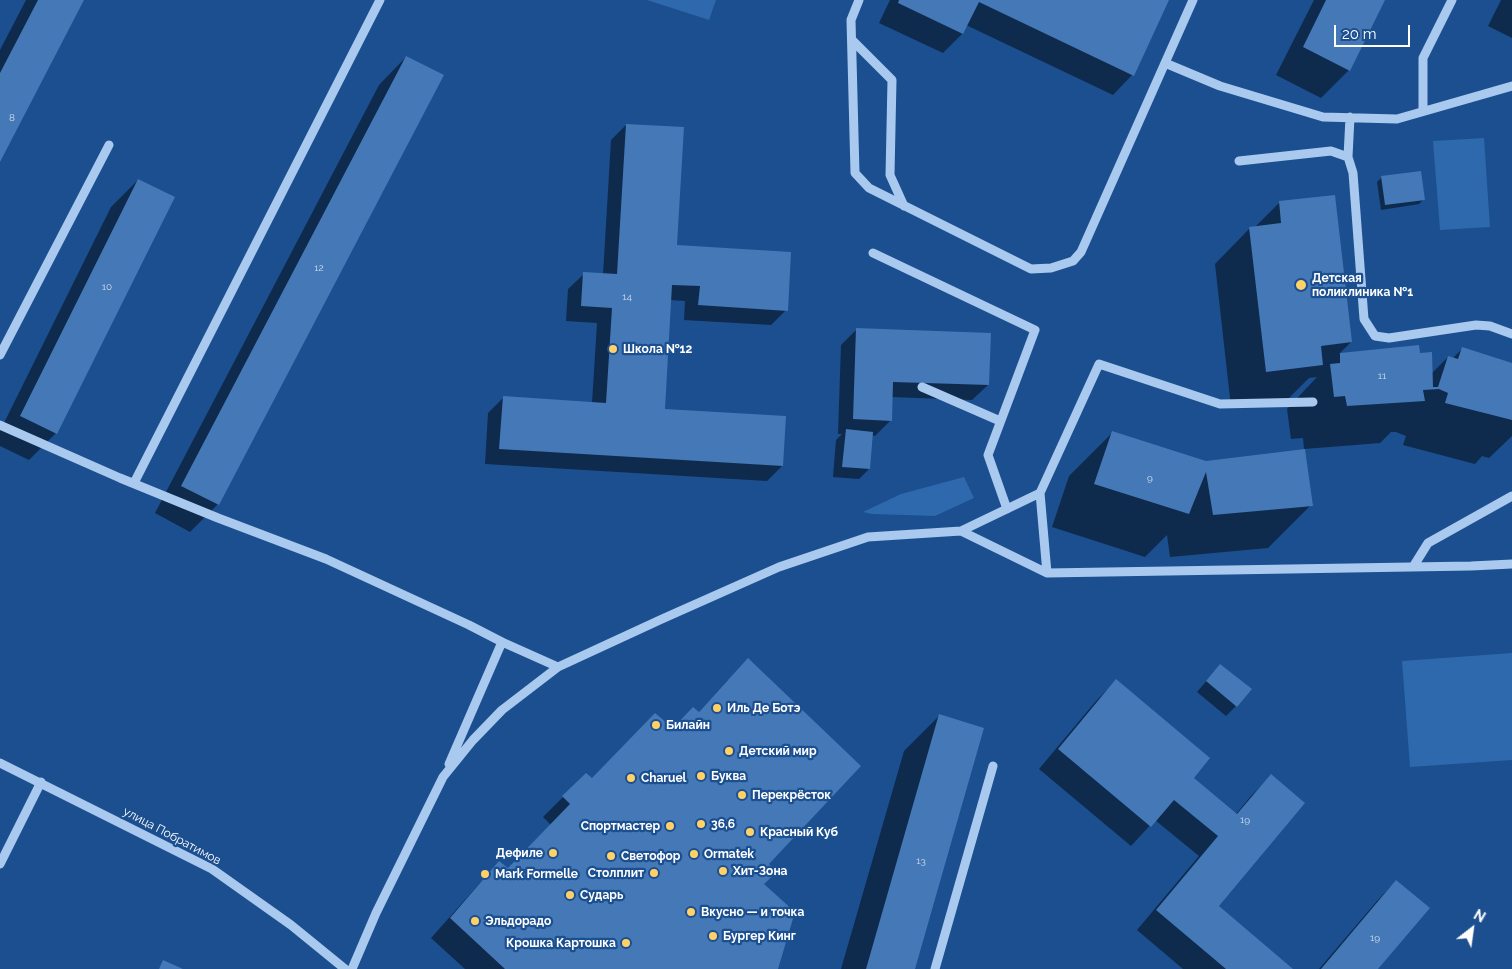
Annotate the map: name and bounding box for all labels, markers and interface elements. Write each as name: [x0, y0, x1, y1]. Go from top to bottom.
scale bar: [1337, 15, 1413, 47]
text: 20 m: [1342, 25, 1377, 43]
house number: 8: [9, 112, 15, 124]
house number: 12: [314, 262, 324, 274]
place label: Детская поликлиника №1: [1312, 271, 1413, 299]
marker: Детская поликлиника №1: [1294, 278, 1308, 292]
house number: 10: [102, 281, 112, 293]
house number: 14: [622, 291, 632, 303]
place label: Школа №12: [623, 342, 692, 356]
marker: Школа №12: [607, 343, 619, 355]
house number: 11: [1378, 370, 1386, 382]
house number: 9: [1147, 472, 1153, 484]
place label: Иль Де Ботэ: [727, 701, 800, 715]
marker: Иль Де Ботэ: [711, 702, 723, 714]
place label: Билайн: [666, 718, 710, 732]
marker: Билайн: [650, 719, 662, 731]
place label: Детский мир: [739, 744, 817, 758]
marker: Детский мир: [723, 745, 735, 757]
place label: Буква: [711, 769, 746, 783]
marker: Буква: [695, 770, 707, 782]
place label: Charuel: [641, 771, 686, 785]
marker: Charuel: [625, 772, 637, 784]
place label: Перекрёсток: [752, 788, 831, 802]
marker: Перекрёсток: [736, 789, 748, 801]
street label: улица Побратимов: [121, 804, 223, 868]
house number: 19: [1240, 814, 1250, 826]
place label: 36,6: [711, 817, 735, 831]
marker: 36,6: [695, 818, 707, 830]
place label: Спортмастер: [581, 819, 660, 833]
marker: Спортмастер: [664, 820, 676, 832]
place label: Красный Куб: [760, 825, 838, 839]
marker: Красный Куб: [744, 826, 756, 838]
place label: Дефиле: [496, 846, 543, 860]
marker: Дефиле: [547, 847, 559, 859]
place label: Ormatek: [704, 847, 754, 861]
marker: Ormatek: [688, 848, 700, 860]
place label: Светофор: [621, 849, 680, 863]
marker: Светофор: [605, 850, 617, 862]
house number: 13: [916, 855, 926, 867]
place label: Хит-Зона: [733, 864, 788, 878]
marker: Хит-Зона: [717, 865, 729, 877]
place label: Столплит: [588, 866, 644, 880]
place label: Mark Formelle: [495, 867, 578, 881]
marker: Столплит: [648, 867, 660, 879]
marker: Mark Formelle: [479, 868, 491, 880]
place label: Сударь: [580, 888, 623, 902]
marker: Сударь: [564, 889, 576, 901]
north arrow: [1447, 904, 1497, 954]
place label: Вкусно — и точка: [701, 905, 804, 919]
marker: Вкусно — и точка: [685, 906, 697, 918]
text: N: [1471, 906, 1488, 926]
place label: Эльдорадо: [485, 914, 551, 928]
marker: Эльдорадо: [469, 915, 481, 927]
place label: Бургер Кинг: [723, 929, 796, 943]
marker: Бургер Кинг: [707, 930, 719, 942]
house number: 19: [1370, 932, 1380, 944]
place label: Крошка Картошка: [506, 936, 616, 950]
marker: Крошка Картошка: [620, 937, 632, 949]

